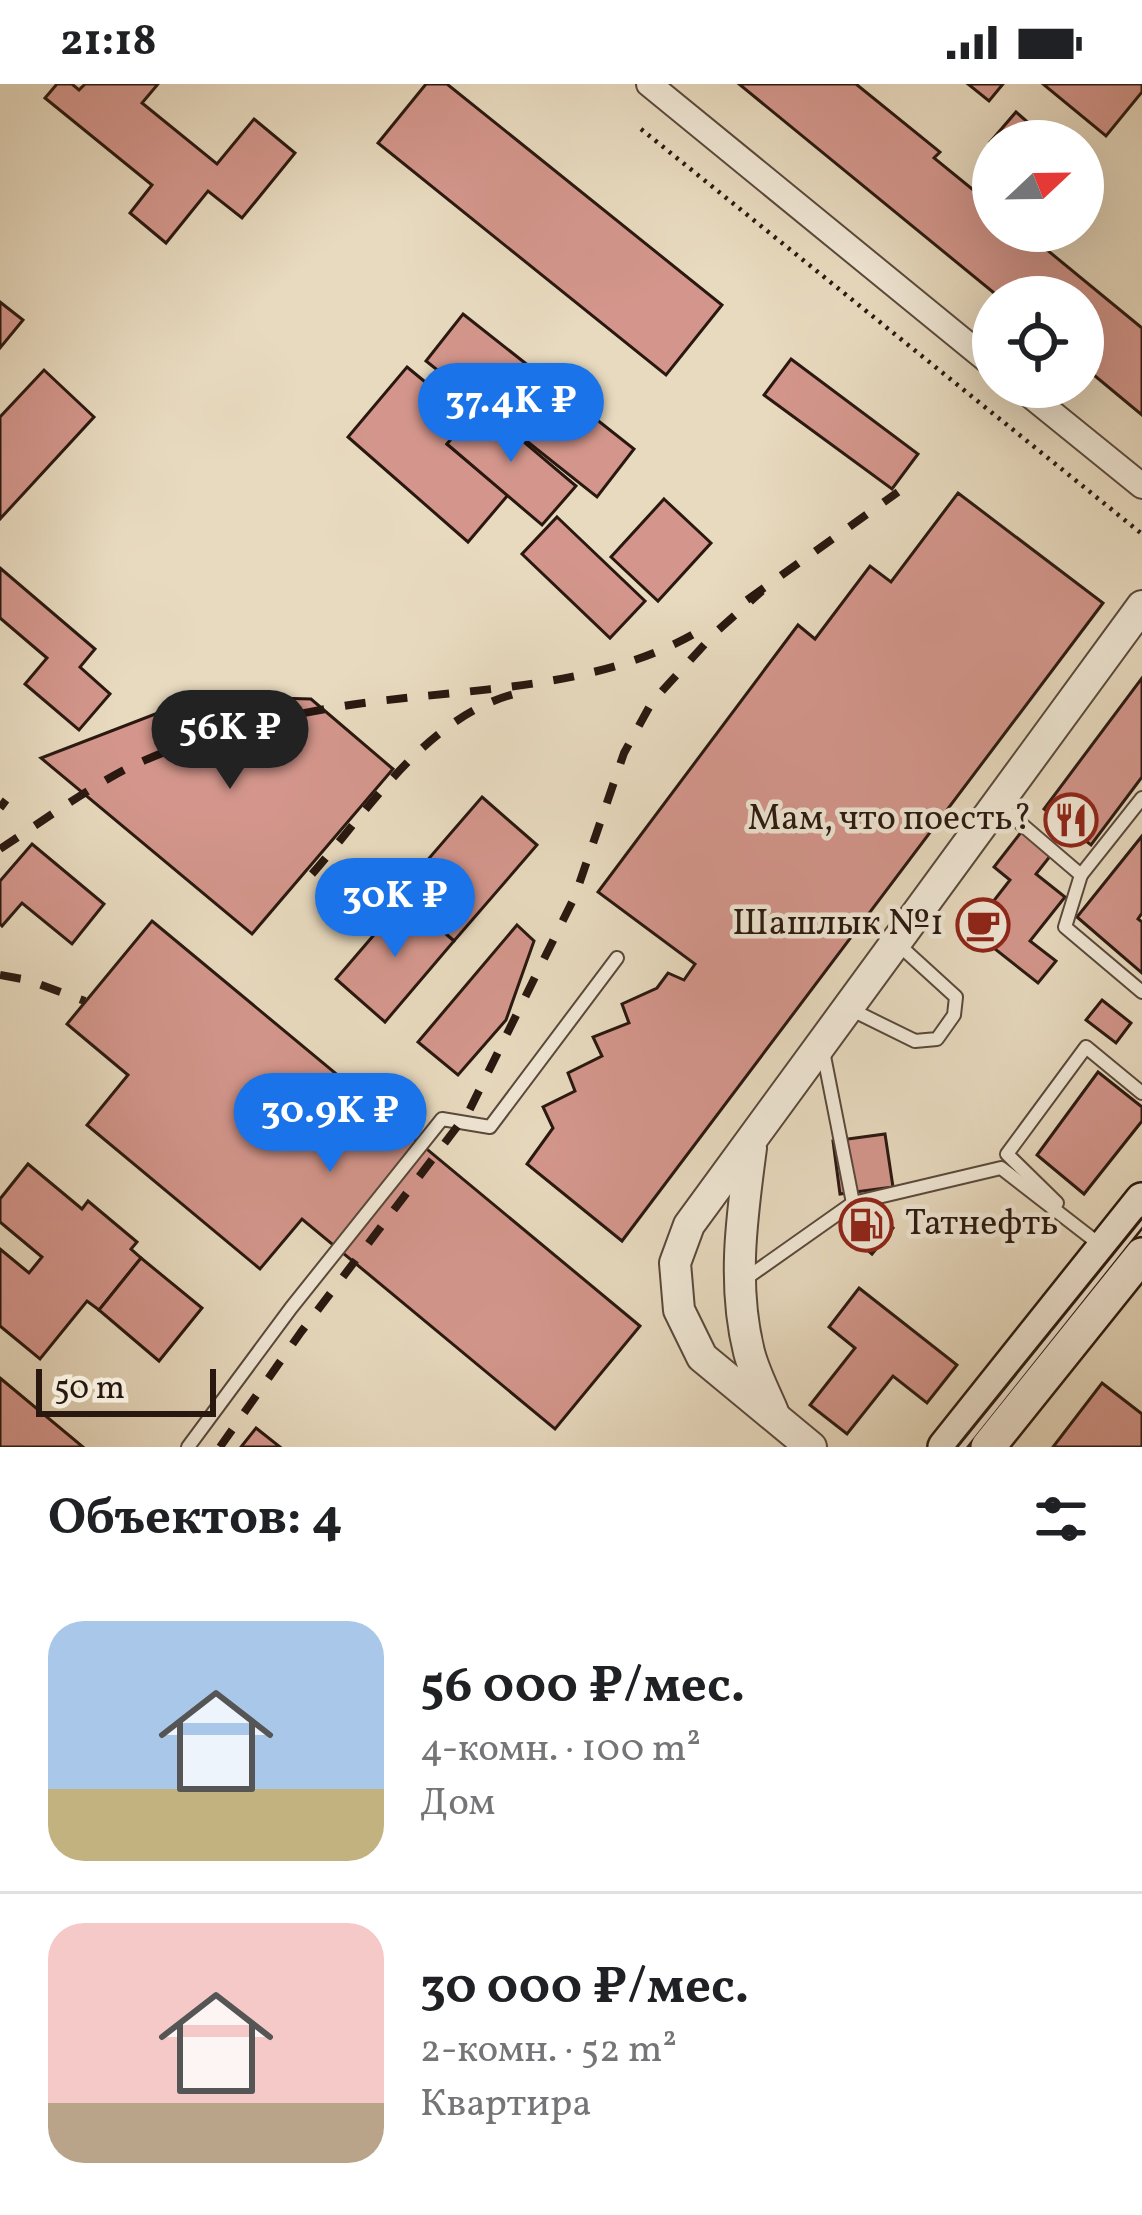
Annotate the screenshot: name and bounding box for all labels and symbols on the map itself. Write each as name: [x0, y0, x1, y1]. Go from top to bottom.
north arrow: [972, 120, 1104, 252]
pin: 37.4K ₽: [400, 363, 622, 465]
pin: 56K ₽: [146, 690, 314, 792]
restaurant icon: Мам, что поесть?: [1043, 792, 1099, 848]
place label: Мам, что поесть?: [748, 795, 1032, 845]
pin: 30K ₽: [311, 858, 479, 960]
cafe icon: Шашлык №1: [955, 897, 1011, 953]
place label: Шашлык №1: [732, 900, 944, 950]
pin: 30.9K ₽: [219, 1073, 441, 1175]
fuel station icon: Татнефть: [838, 1197, 894, 1253]
place label: Татнефть: [905, 1200, 1058, 1250]
scale bar: [36, 1363, 216, 1416]

